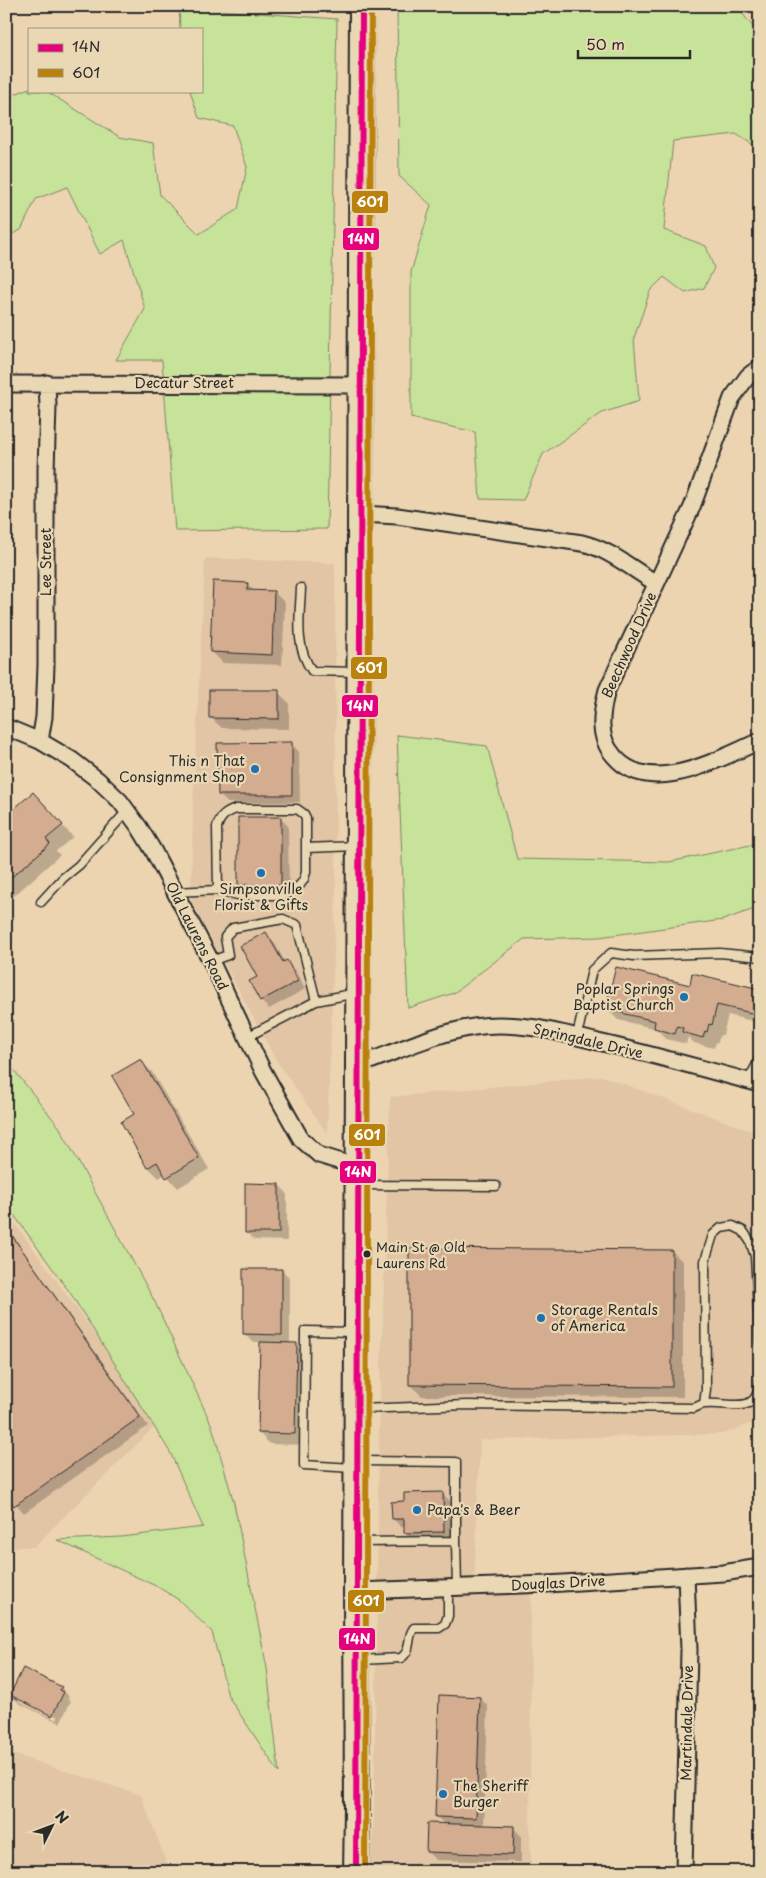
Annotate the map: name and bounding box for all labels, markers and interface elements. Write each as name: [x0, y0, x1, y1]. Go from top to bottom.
legend: [28, 28, 202, 92]
scale bar: [578, 28, 691, 60]
text: 50 m: [586, 32, 625, 55]
text: 14N: [72, 34, 100, 57]
text: 601: [72, 60, 100, 83]
line badge: 601: [351, 190, 389, 214]
text: 601: [357, 191, 384, 212]
line badge: 14N: [342, 227, 380, 251]
text: 14N: [347, 228, 375, 249]
street label: Decatur Street: [134, 372, 234, 393]
street label: Lee Street: [35, 527, 56, 596]
street label: Beechwood Drive: [596, 588, 661, 701]
line badge: 601: [350, 656, 388, 680]
text: 601: [356, 657, 383, 678]
line badge: 14N: [341, 694, 379, 718]
text: 14N: [346, 695, 374, 716]
place label: This n That Consignment Shop: [119, 750, 245, 787]
marker: This n That Consignment Shop: [249, 763, 261, 775]
marker: Simpsonville Florist & Gifts: [255, 867, 267, 879]
street label: Old Laurens Road: [161, 878, 234, 994]
place label: Simpsonville Florist & Gifts: [214, 878, 308, 915]
place label: Poplar Springs Baptist Church: [573, 978, 674, 1015]
marker: Poplar Springs Baptist Church: [678, 991, 690, 1003]
street label: Springdale Drive: [531, 1018, 645, 1063]
line badge: 601: [348, 1123, 386, 1147]
text: 601: [354, 1124, 381, 1145]
line badge: 14N: [339, 1160, 377, 1184]
text: 14N: [344, 1161, 372, 1182]
place label: Main St @ Old Laurens Rd: [376, 1237, 466, 1272]
marker: Main St @ Old Laurens Rd: [362, 1249, 372, 1259]
place label: Storage Rentals of America: [551, 1299, 658, 1336]
marker: Storage Rentals of America: [535, 1312, 547, 1324]
place label: Papa's & Beer: [427, 1499, 521, 1520]
marker: Papa's & Beer: [411, 1504, 423, 1516]
street label: Douglas Drive: [510, 1570, 606, 1595]
line badge: 601: [347, 1589, 385, 1613]
text: 601: [353, 1590, 380, 1611]
line badge: 14N: [338, 1627, 376, 1651]
text: 14N: [343, 1628, 371, 1649]
street label: Martindale Drive: [675, 1665, 698, 1781]
place label: The Sheriff Burger: [453, 1775, 530, 1812]
marker: The Sheriff Burger: [437, 1788, 449, 1800]
north arrow: [28, 1800, 78, 1850]
text: N: [51, 1806, 74, 1828]

